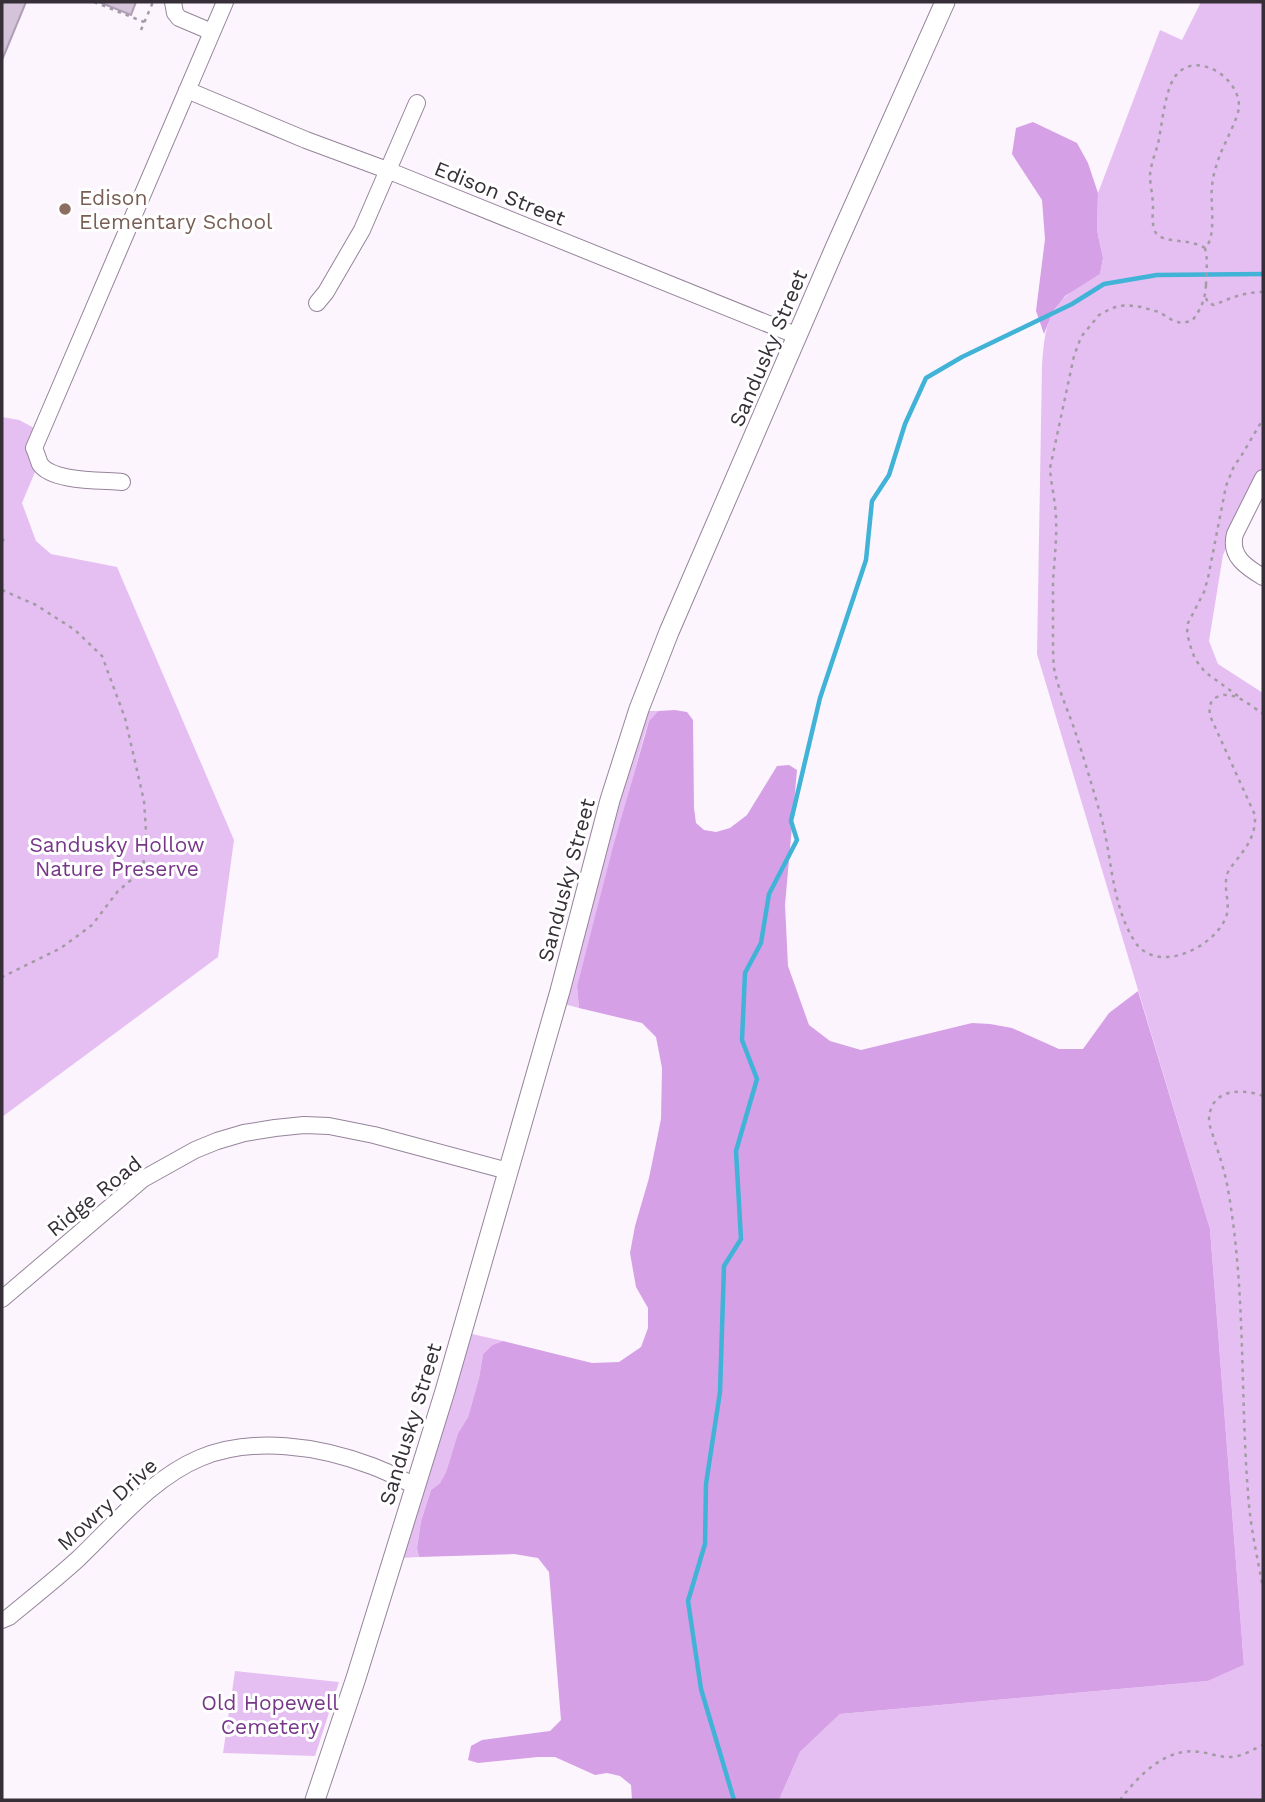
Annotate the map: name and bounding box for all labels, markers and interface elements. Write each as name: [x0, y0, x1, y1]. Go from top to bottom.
street label: Edison Street: [431, 155, 569, 231]
place label: Edison Elementary School: [79, 185, 273, 234]
marker: Edison Elementary School: [57, 201, 73, 217]
street label: Sandusky Street: [724, 266, 812, 430]
street label: Sandusky Street: [532, 795, 600, 964]
park label: Sandusky Hollow Nature Preserve: [29, 832, 205, 881]
street label: Ridge Road: [42, 1150, 146, 1242]
street label: Sandusky Street: [373, 1340, 447, 1508]
street label: Mowry Drive: [52, 1453, 162, 1555]
park label: Old Hopewell Cemetery: [201, 1690, 339, 1739]

